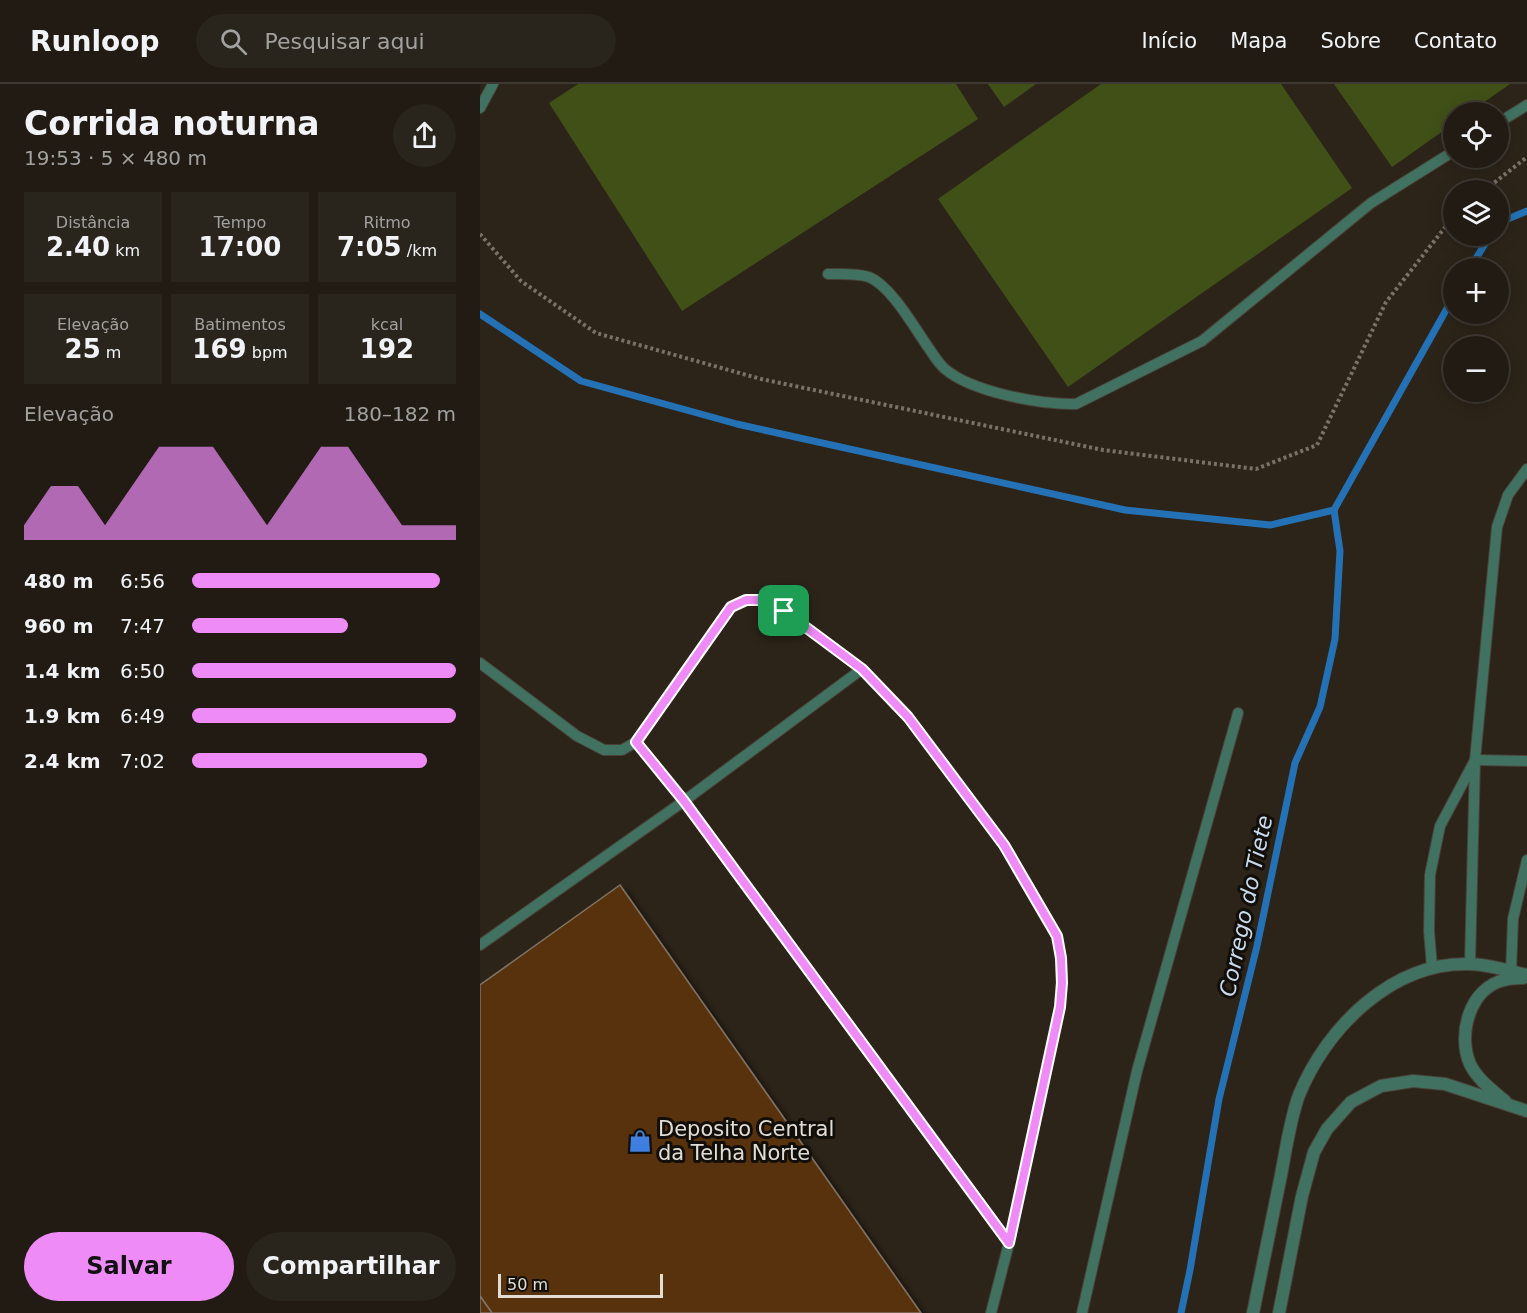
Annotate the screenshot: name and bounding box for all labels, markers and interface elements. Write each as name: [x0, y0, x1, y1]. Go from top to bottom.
search box: [196, 14, 616, 68]
text: Runloop: [30, 25, 160, 58]
icon: search: [217, 25, 250, 58]
text: Pesquisar aqui: [265, 29, 425, 54]
text: Início: [1142, 29, 1197, 53]
text: Mapa: [1230, 29, 1287, 53]
text: Sobre: [1320, 29, 1381, 53]
text: Contato: [1414, 29, 1497, 53]
map controls: [1443, 102, 1509, 402]
button: locate: [1443, 102, 1509, 168]
text: Corrida noturna: [24, 104, 320, 143]
button: share: [393, 104, 456, 167]
text: 19:53 · 5 × 480 m: [24, 146, 207, 170]
button: layers: [1443, 180, 1509, 246]
text: Distância: [56, 213, 130, 232]
text: Tempo: [214, 213, 266, 232]
text: Ritmo: [363, 213, 411, 232]
text: 2.40: [46, 232, 110, 262]
text: 17:00: [199, 232, 281, 262]
text: 7:05: [337, 232, 402, 262]
text: km: [110, 241, 140, 260]
text: /km: [402, 241, 437, 260]
button: +: [1443, 258, 1509, 324]
text: Elevação: [57, 315, 129, 334]
text: Batimentos: [194, 315, 286, 334]
text: kcal: [371, 315, 403, 334]
text: 25: [65, 334, 101, 364]
text: 169: [192, 334, 247, 364]
text: 192: [360, 334, 414, 364]
button: −: [1443, 336, 1509, 402]
text: m: [101, 343, 121, 362]
text: bpm: [247, 343, 288, 362]
text: Elevação: [24, 402, 114, 426]
text: 180–182 m: [344, 402, 456, 426]
text: 480 m: [24, 569, 94, 593]
text: 6:56: [120, 569, 165, 593]
pin: [758, 585, 809, 636]
icon: arrive: [767, 594, 800, 627]
text: 960 m: [24, 614, 94, 638]
text: 7:47: [120, 614, 165, 638]
text: 1.4 km: [24, 659, 101, 683]
text: 6:50: [120, 659, 165, 683]
text: 1.9 km: [24, 704, 101, 728]
text: 6:49: [120, 704, 165, 728]
text: 2.4 km: [24, 749, 101, 773]
text: 7:02: [120, 749, 165, 773]
water label: Corrego do Tiete: [1215, 813, 1277, 999]
place label: Deposito Central da Telha Norte: [658, 1117, 834, 1165]
shop icon: Deposito Central da Telha Norte: [627, 1128, 653, 1154]
button: Salvar: [24, 1232, 234, 1301]
button: Compartilhar: [246, 1232, 456, 1301]
scale bar: [498, 1271, 663, 1298]
text: 50 m: [507, 1275, 548, 1294]

